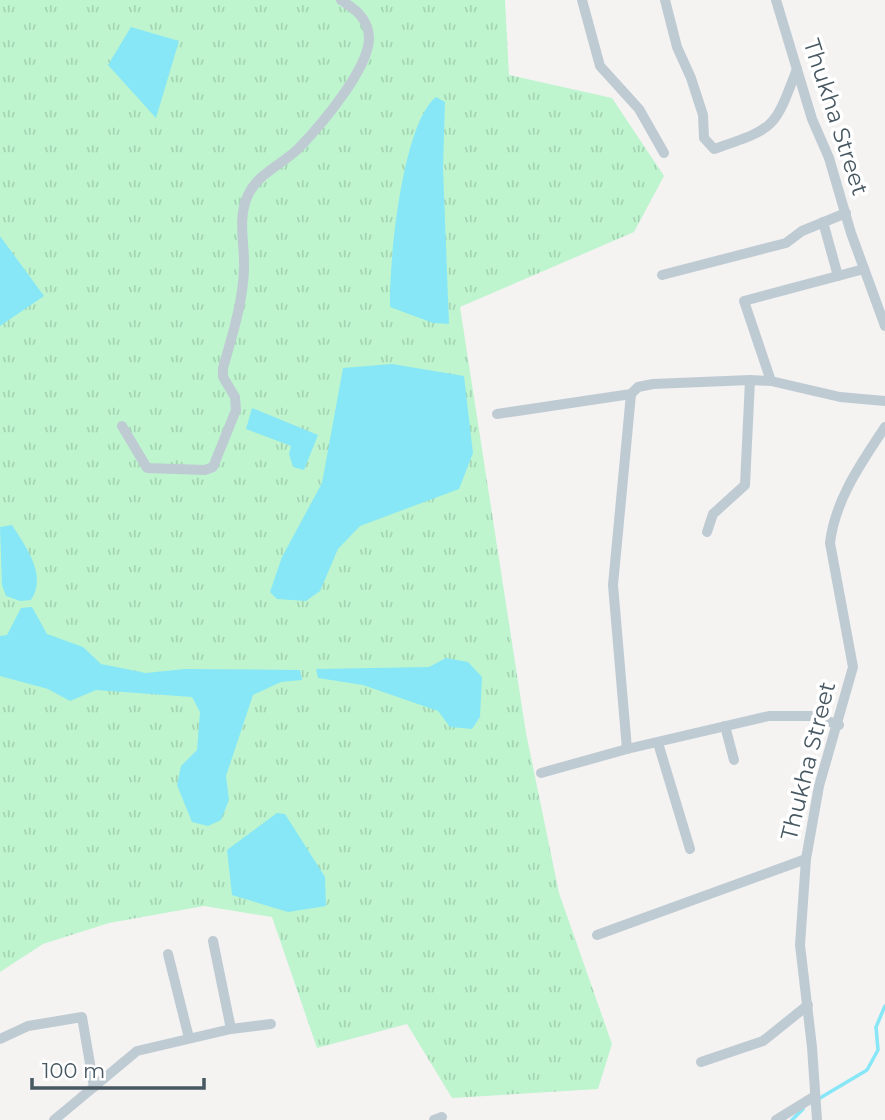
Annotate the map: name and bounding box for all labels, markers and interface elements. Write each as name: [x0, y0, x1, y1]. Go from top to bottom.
street label: Thukha Street: [798, 35, 874, 199]
street label: Thukha Street: [775, 679, 841, 843]
scale bar: [32, 1046, 203, 1090]
text: 100 m: [42, 1058, 105, 1083]

